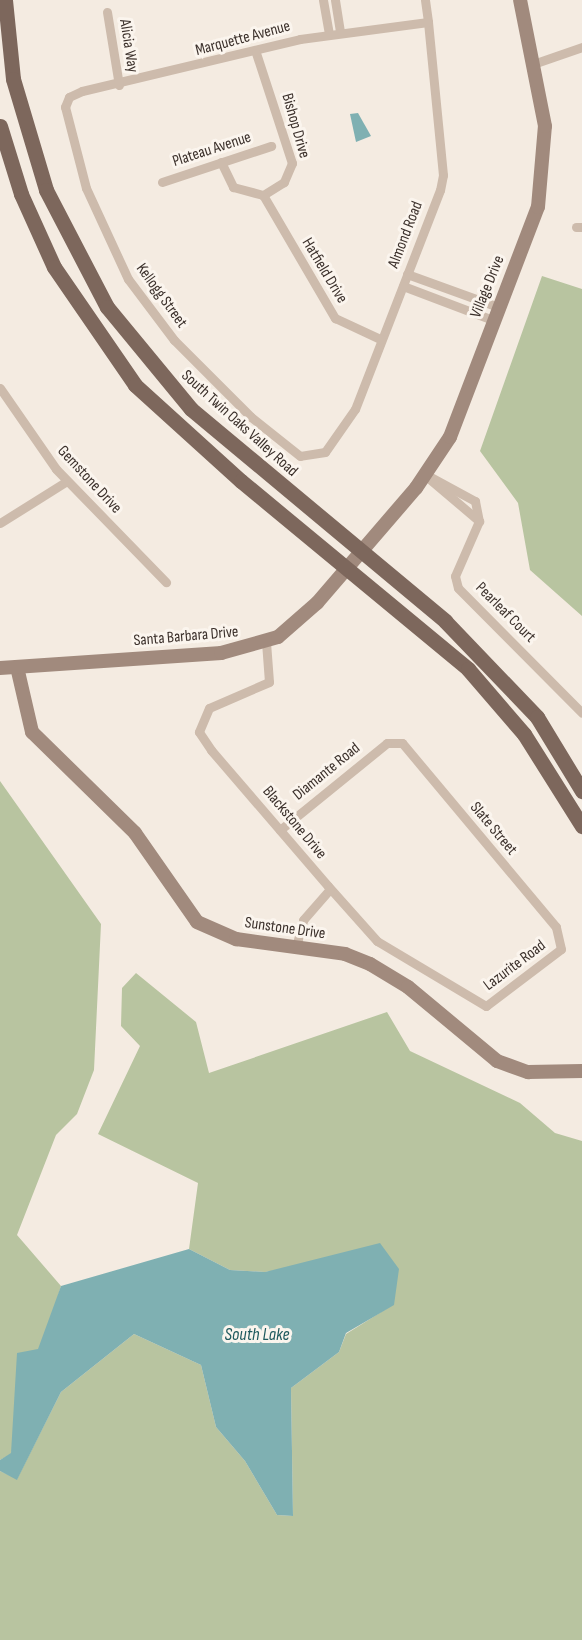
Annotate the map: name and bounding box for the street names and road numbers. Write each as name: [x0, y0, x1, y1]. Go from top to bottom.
street label: Marquette Avenue: [193, 17, 293, 61]
street label: Alicia Way: [114, 18, 142, 74]
street label: Bishop Drive: [277, 91, 313, 161]
street label: Plateau Avenue: [170, 128, 254, 172]
street label: Almond Road: [385, 199, 427, 271]
street label: Hatfield Drive: [297, 235, 351, 307]
street label: Village Drive: [467, 253, 509, 321]
street label: Kellogg Street: [131, 260, 191, 332]
street label: South Twin Oaks Valley Road: [177, 367, 301, 481]
street label: Gemstone Drive: [53, 442, 125, 518]
street label: Pearleaf Court: [471, 579, 539, 647]
street label: Santa Barbara Drive: [133, 623, 239, 651]
street label: Diamante Road: [290, 739, 364, 805]
street label: Blackstone Drive: [258, 783, 330, 863]
street label: Slate Street: [465, 799, 521, 859]
street label: Sunstone Drive: [243, 914, 327, 944]
street label: Lazurite Road: [480, 937, 550, 995]

